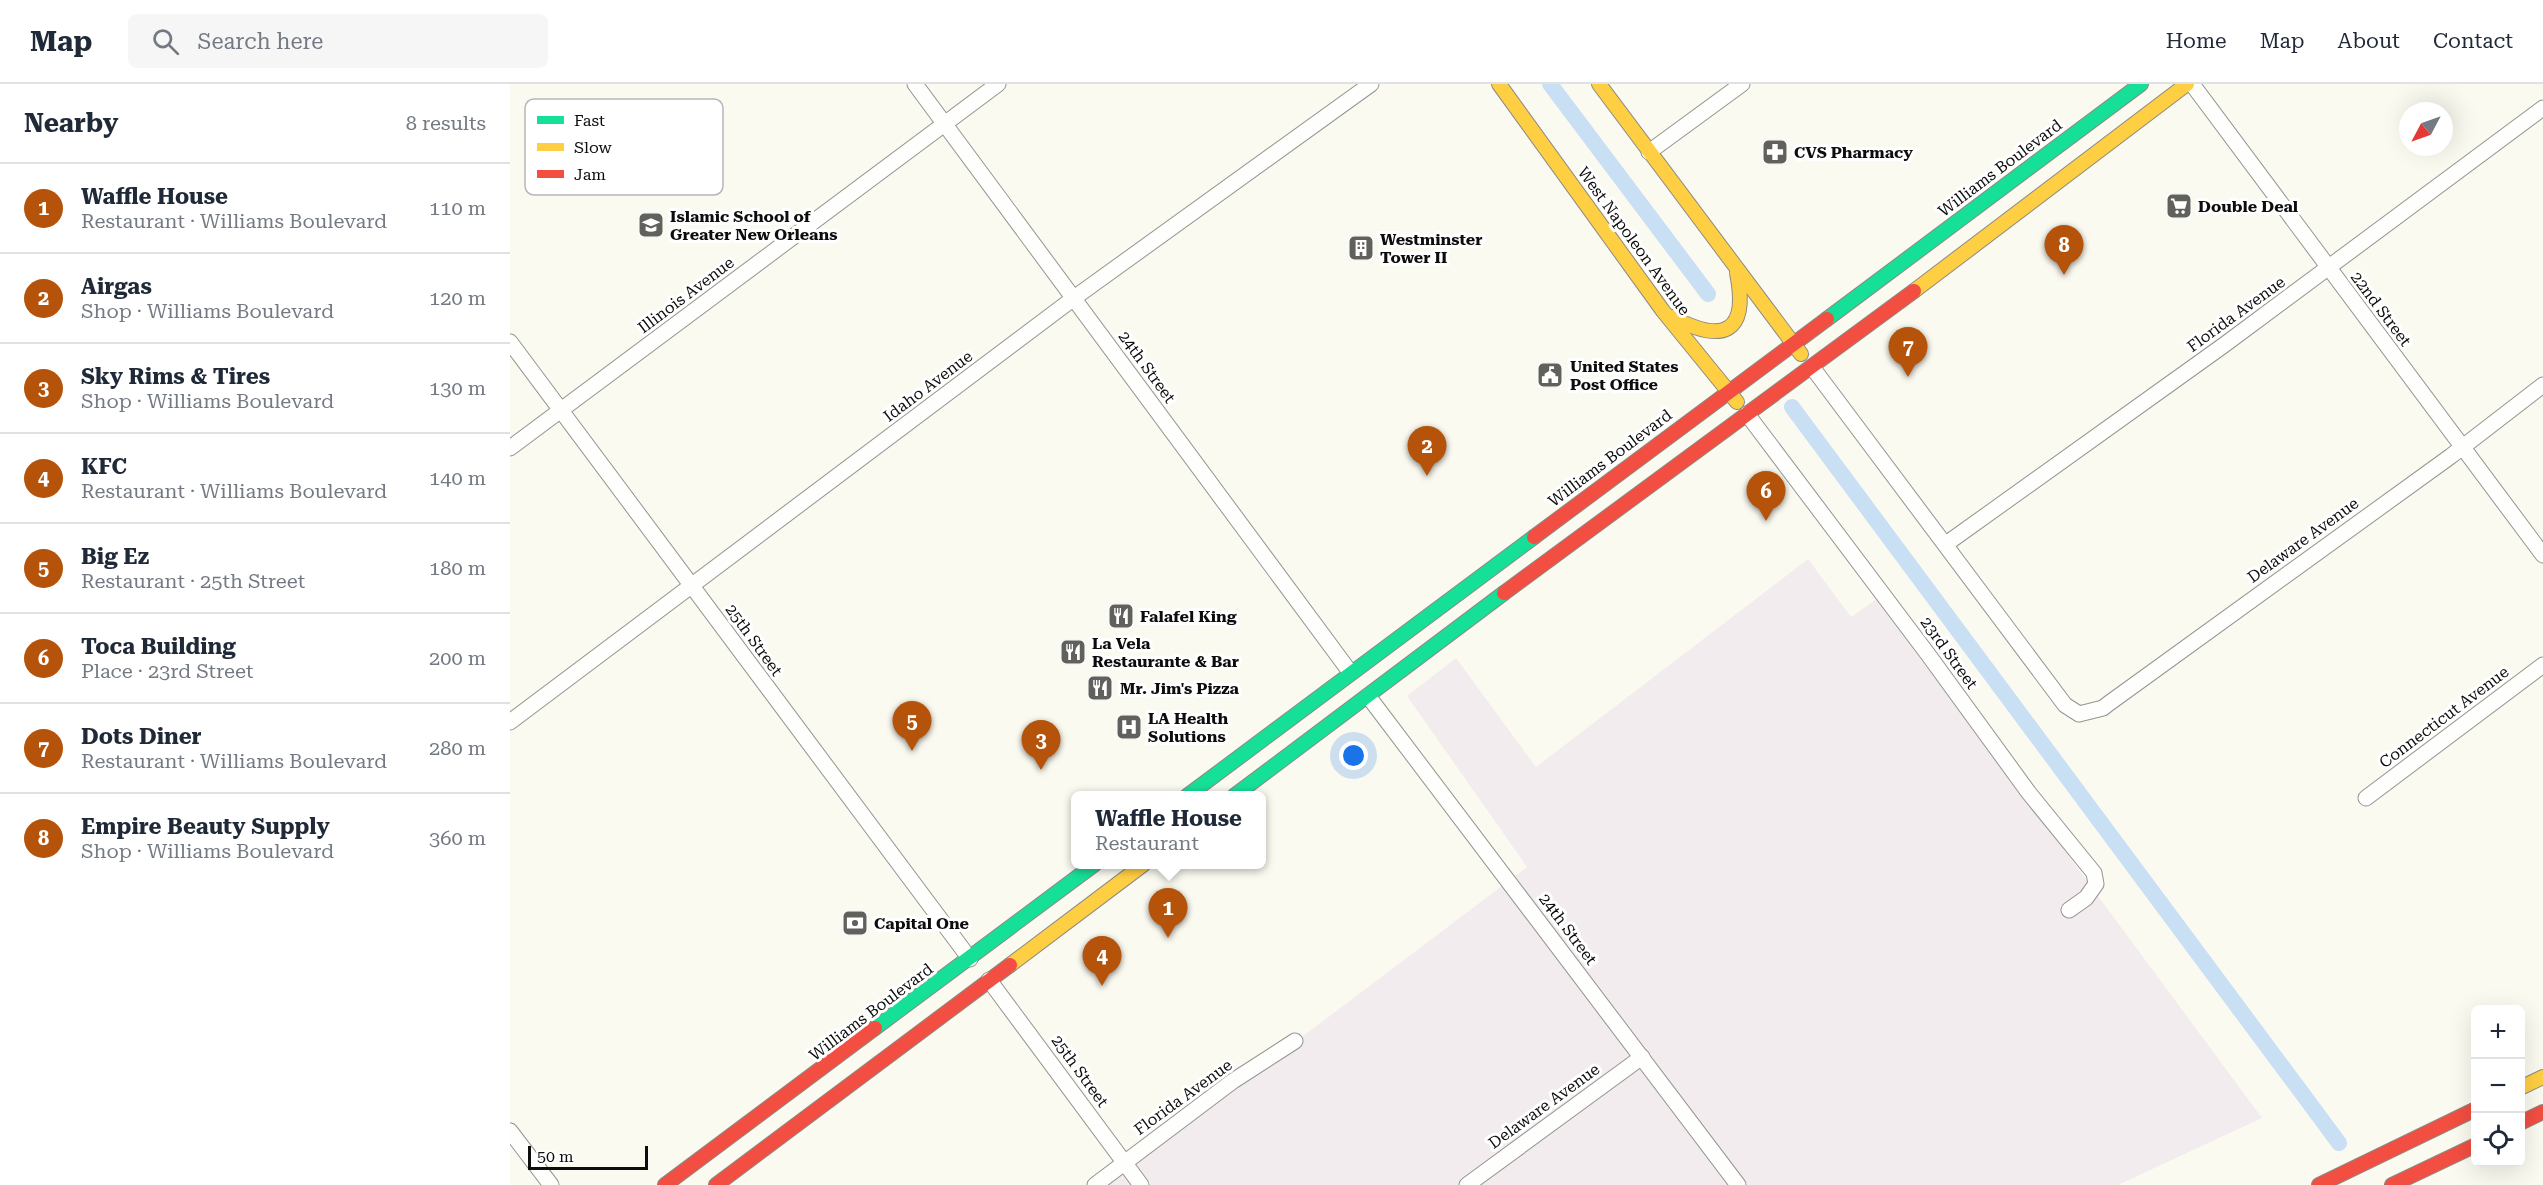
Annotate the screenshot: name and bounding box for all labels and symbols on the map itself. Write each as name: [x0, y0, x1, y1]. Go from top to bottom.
legend: [525, 99, 723, 195]
north arrow: [2399, 102, 2453, 156]
text: Fast: [574, 111, 605, 130]
street label: Williams Boulevard: [1935, 115, 2065, 221]
pharmacy icon: CVS Pharmacy: [1760, 137, 1790, 167]
text: Slow: [574, 138, 612, 157]
place label: CVS Pharmacy: [1794, 143, 1913, 162]
street label: West Napoleon Avenue: [1574, 163, 1694, 319]
text: Jam: [574, 165, 606, 184]
supermarket icon: Double Deal: [2164, 191, 2194, 221]
place label: Double Deal: [2198, 197, 2299, 216]
place label: Islamic School of Greater New Orleans: [670, 207, 837, 244]
school or university icon: Islamic School of Greater New Orleans: [636, 210, 666, 240]
pin: 8: [2044, 226, 2084, 275]
place label: Westminster Tower II: [1380, 230, 1482, 267]
building icon: Westminster Tower II: [1346, 233, 1376, 263]
street label: Illinois Avenue: [634, 253, 738, 337]
street label: 22nd Street: [2347, 268, 2415, 350]
street label: Florida Avenue: [2183, 272, 2289, 356]
street label: 24th Street: [1115, 327, 1179, 407]
pin: 7: [1888, 328, 1928, 377]
street label: Idaho Avenue: [880, 346, 976, 426]
place label: United States Post Office: [1570, 357, 1678, 394]
public building icon: United States Post Office: [1535, 360, 1565, 390]
street label: Williams Boulevard: [1545, 405, 1675, 511]
pin: 2: [1408, 426, 1446, 476]
pin: 6: [1746, 472, 1786, 521]
street label: Delaware Avenue: [2244, 493, 2362, 587]
street label: 25th Street: [722, 600, 786, 680]
restaurant icon: Falafel King: [1106, 601, 1136, 631]
place label: Falafel King: [1140, 607, 1237, 626]
street label: 23rd Street: [1916, 613, 1982, 693]
place label: La Vela Restaurante & Bar: [1092, 634, 1239, 671]
restaurant icon: La Vela Restaurante & Bar: [1058, 637, 1088, 667]
street label: Connecticut Avenue: [2376, 662, 2513, 772]
restaurant icon: Mr. Jim's Pizza: [1085, 673, 1115, 703]
place label: Mr. Jim's Pizza: [1120, 679, 1239, 698]
pin: 5: [892, 702, 932, 751]
place label: LA Health Solutions: [1148, 709, 1228, 746]
hospital icon: LA Health Solutions: [1114, 712, 1144, 742]
pin: 3: [1022, 720, 1060, 770]
your location: [1339, 741, 1368, 770]
pin: 1: [1148, 888, 1188, 938]
street label: 24th Street: [1535, 890, 1601, 968]
bank icon: Capital One: [840, 908, 870, 938]
place label: Capital One: [874, 914, 969, 933]
pin: 4: [1082, 936, 1122, 986]
street label: Williams Boulevard: [806, 959, 936, 1065]
street label: 25th Street: [1048, 1031, 1112, 1111]
street label: Florida Avenue: [1130, 1055, 1236, 1139]
street label: Delaware Avenue: [1485, 1059, 1603, 1153]
scale bar: [528, 1143, 648, 1170]

